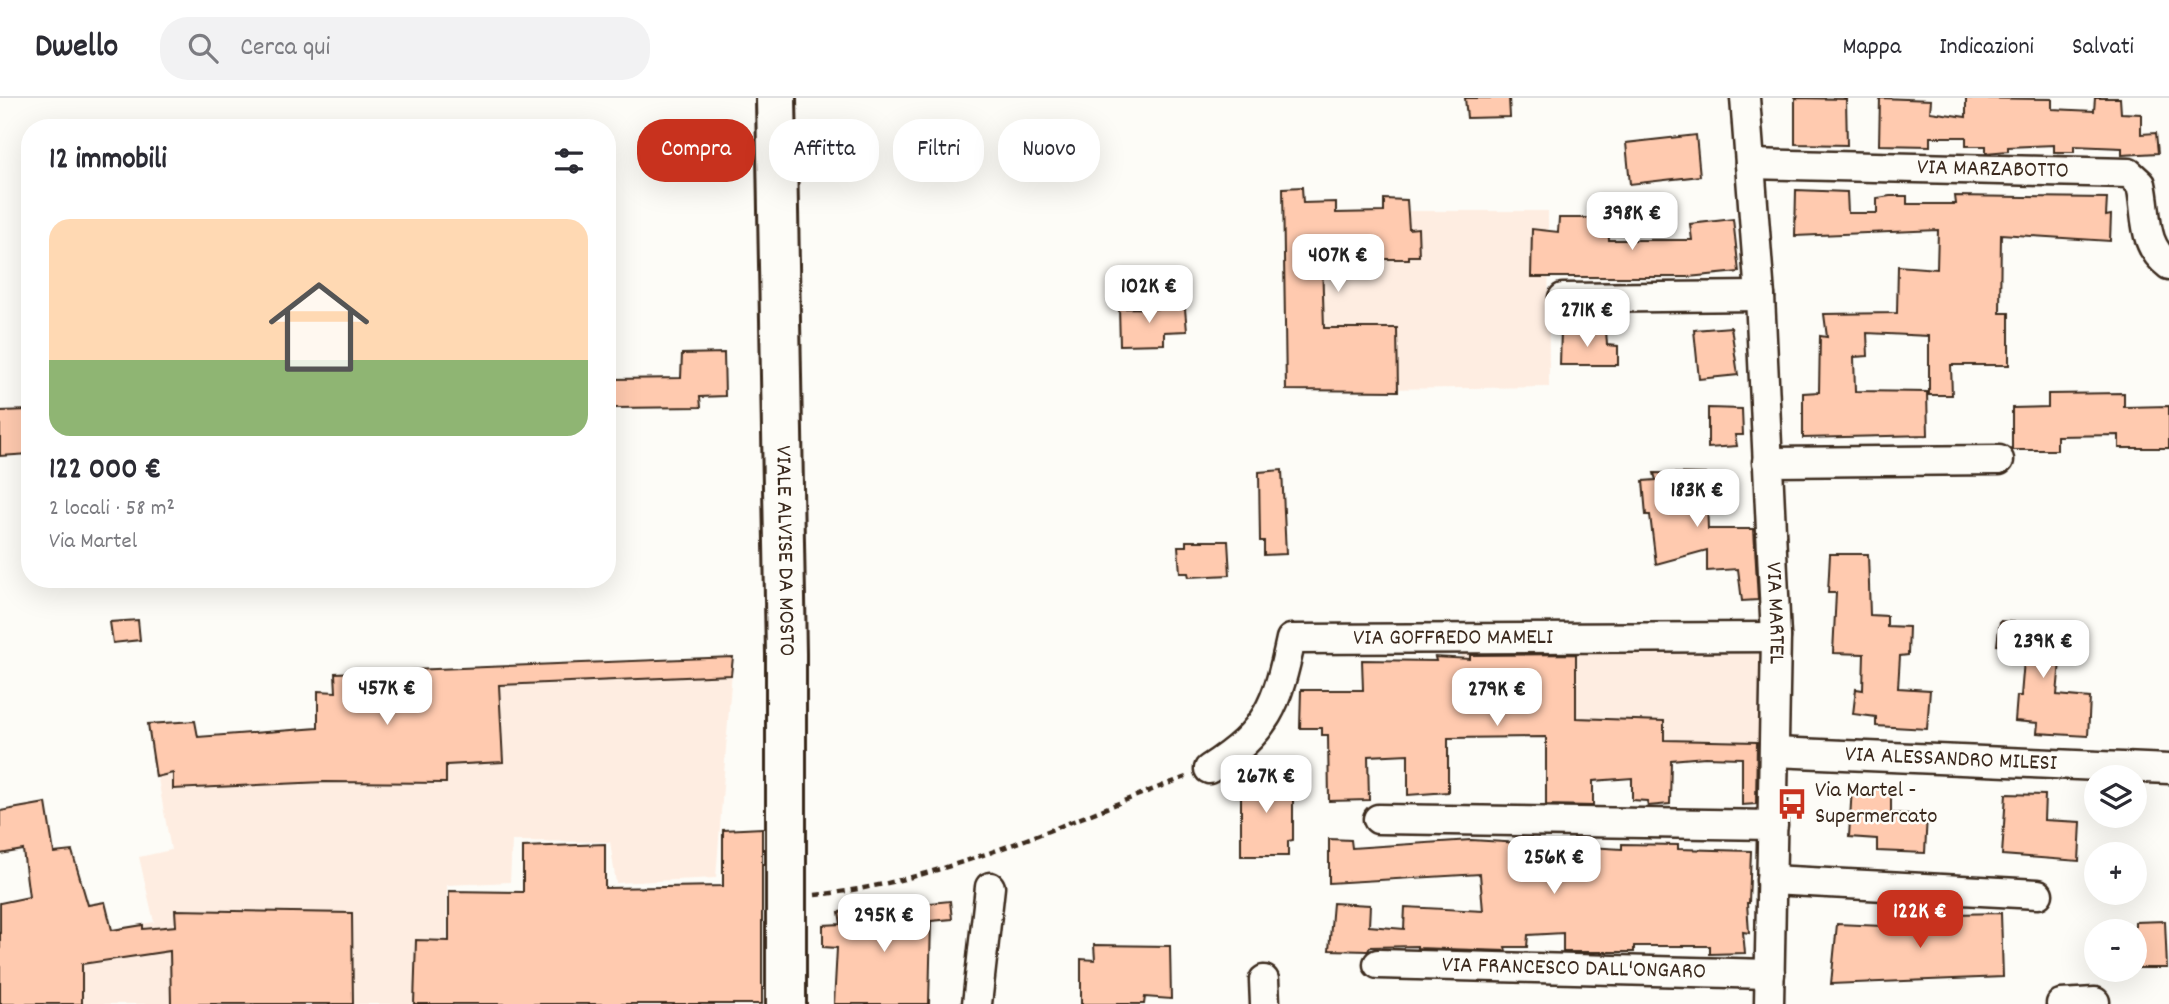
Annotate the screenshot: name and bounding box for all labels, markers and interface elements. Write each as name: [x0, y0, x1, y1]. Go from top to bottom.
search box: [160, 17, 650, 80]
text: Dwello: [35, 25, 118, 72]
icon: search: [184, 29, 222, 67]
text: Cerca qui: [240, 30, 330, 67]
text: Mappa: [1842, 31, 1901, 65]
text: Indicazioni: [1939, 31, 2034, 65]
text: Salvati: [2072, 31, 2134, 65]
chip: Compra: [637, 119, 755, 182]
chip: Affitta: [769, 119, 879, 182]
chip: Filtri: [893, 119, 984, 182]
chip: Nuovo: [998, 119, 1100, 182]
text: 12 immobili: [49, 140, 167, 183]
icon: filters: [550, 142, 588, 180]
street label: VIA MARZABOTTO: [1917, 151, 2069, 188]
pin: 398K €: [1575, 192, 1689, 252]
text: 398K €: [1603, 198, 1661, 231]
pin: 407K €: [1281, 234, 1395, 294]
text: 407K €: [1308, 240, 1368, 273]
icon: home: [256, 264, 382, 390]
pin: 102K €: [1092, 266, 1206, 325]
text: 102K €: [1121, 271, 1177, 304]
pin: 271K €: [1530, 289, 1644, 349]
text: 271K €: [1561, 295, 1613, 328]
street label: VIALE ALVISE DA MOSTO: [766, 445, 803, 657]
text: 122 000 €: [49, 450, 161, 493]
pin: 183K €: [1640, 470, 1754, 529]
text: 183K €: [1670, 475, 1724, 508]
text: 2 locali · 58 m²: [49, 493, 175, 526]
text: Via Martel: [49, 526, 137, 559]
street label: VIA MARTEL: [1756, 561, 1793, 665]
pin: 239K €: [1986, 620, 2100, 680]
street label: VIA GOFFREDO MAMELI: [1353, 621, 1553, 655]
text: 239K €: [2013, 626, 2073, 659]
pin: 457K €: [330, 668, 444, 727]
pin: 279K €: [1440, 668, 1554, 728]
text: 457K €: [358, 673, 416, 706]
text: 279K €: [1468, 674, 1526, 707]
street label: VIA ALESSANDRO MILESI: [1844, 739, 2058, 781]
pin: 267K €: [1209, 756, 1323, 815]
text: 267K €: [1237, 761, 1295, 794]
map controls: [2084, 765, 2147, 982]
button: layers: [2084, 765, 2147, 828]
place label: Via Martel - Supermercato: [1815, 775, 1938, 834]
bus stop icon: Via Martel - Supermercato: [1775, 787, 1809, 821]
pin: 256K €: [1497, 836, 1611, 896]
text: 256K €: [1524, 842, 1584, 875]
button: +: [2084, 842, 2147, 905]
pin: 122K €: [1863, 890, 1977, 950]
pin: 295K €: [827, 894, 941, 954]
text: 122K €: [1893, 896, 1947, 929]
text: 295K €: [854, 900, 914, 933]
button: −: [2084, 919, 2147, 982]
street label: VIA FRANCESCO DALL'ONGARO: [1441, 949, 1706, 989]

